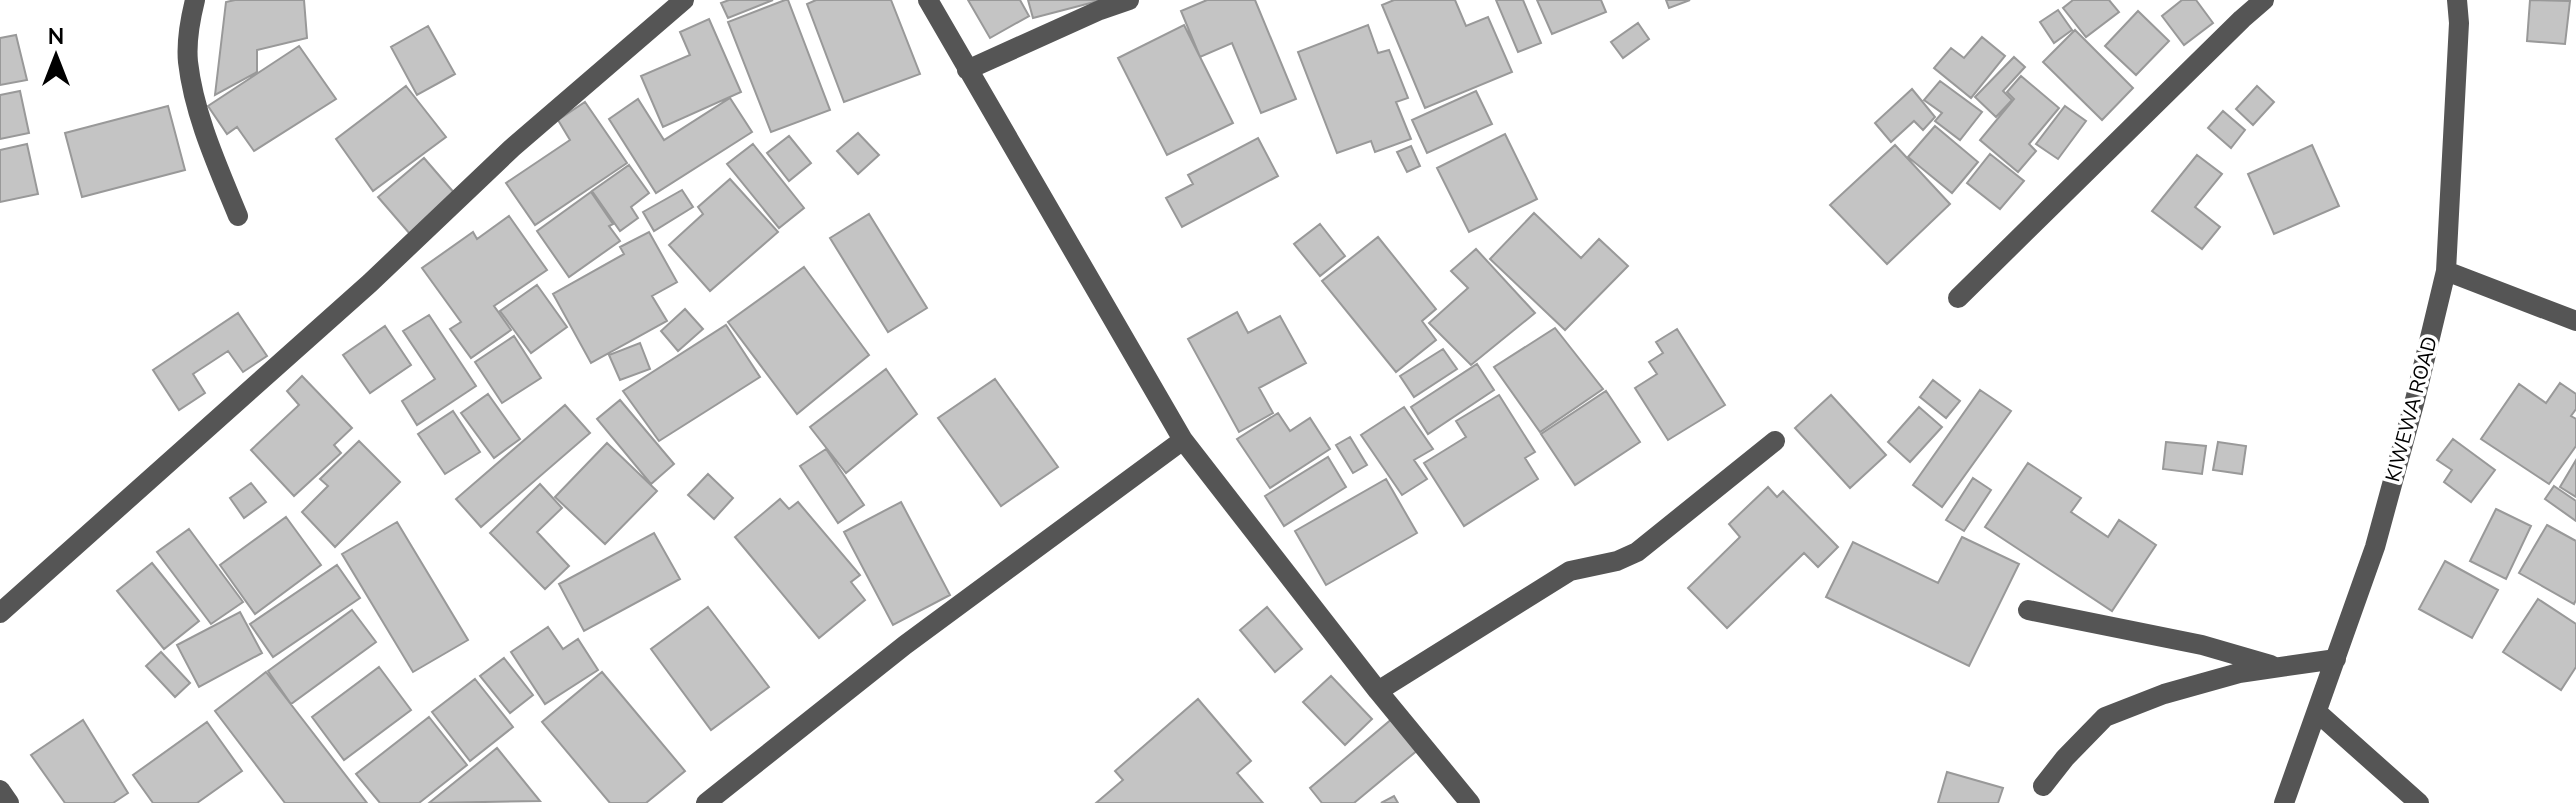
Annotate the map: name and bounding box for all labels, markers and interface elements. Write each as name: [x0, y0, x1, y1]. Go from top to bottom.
north arrow: [16, 16, 96, 96]
text: N: [48, 22, 64, 52]
street label: KIWEWA ROAD: [2379, 333, 2444, 485]

